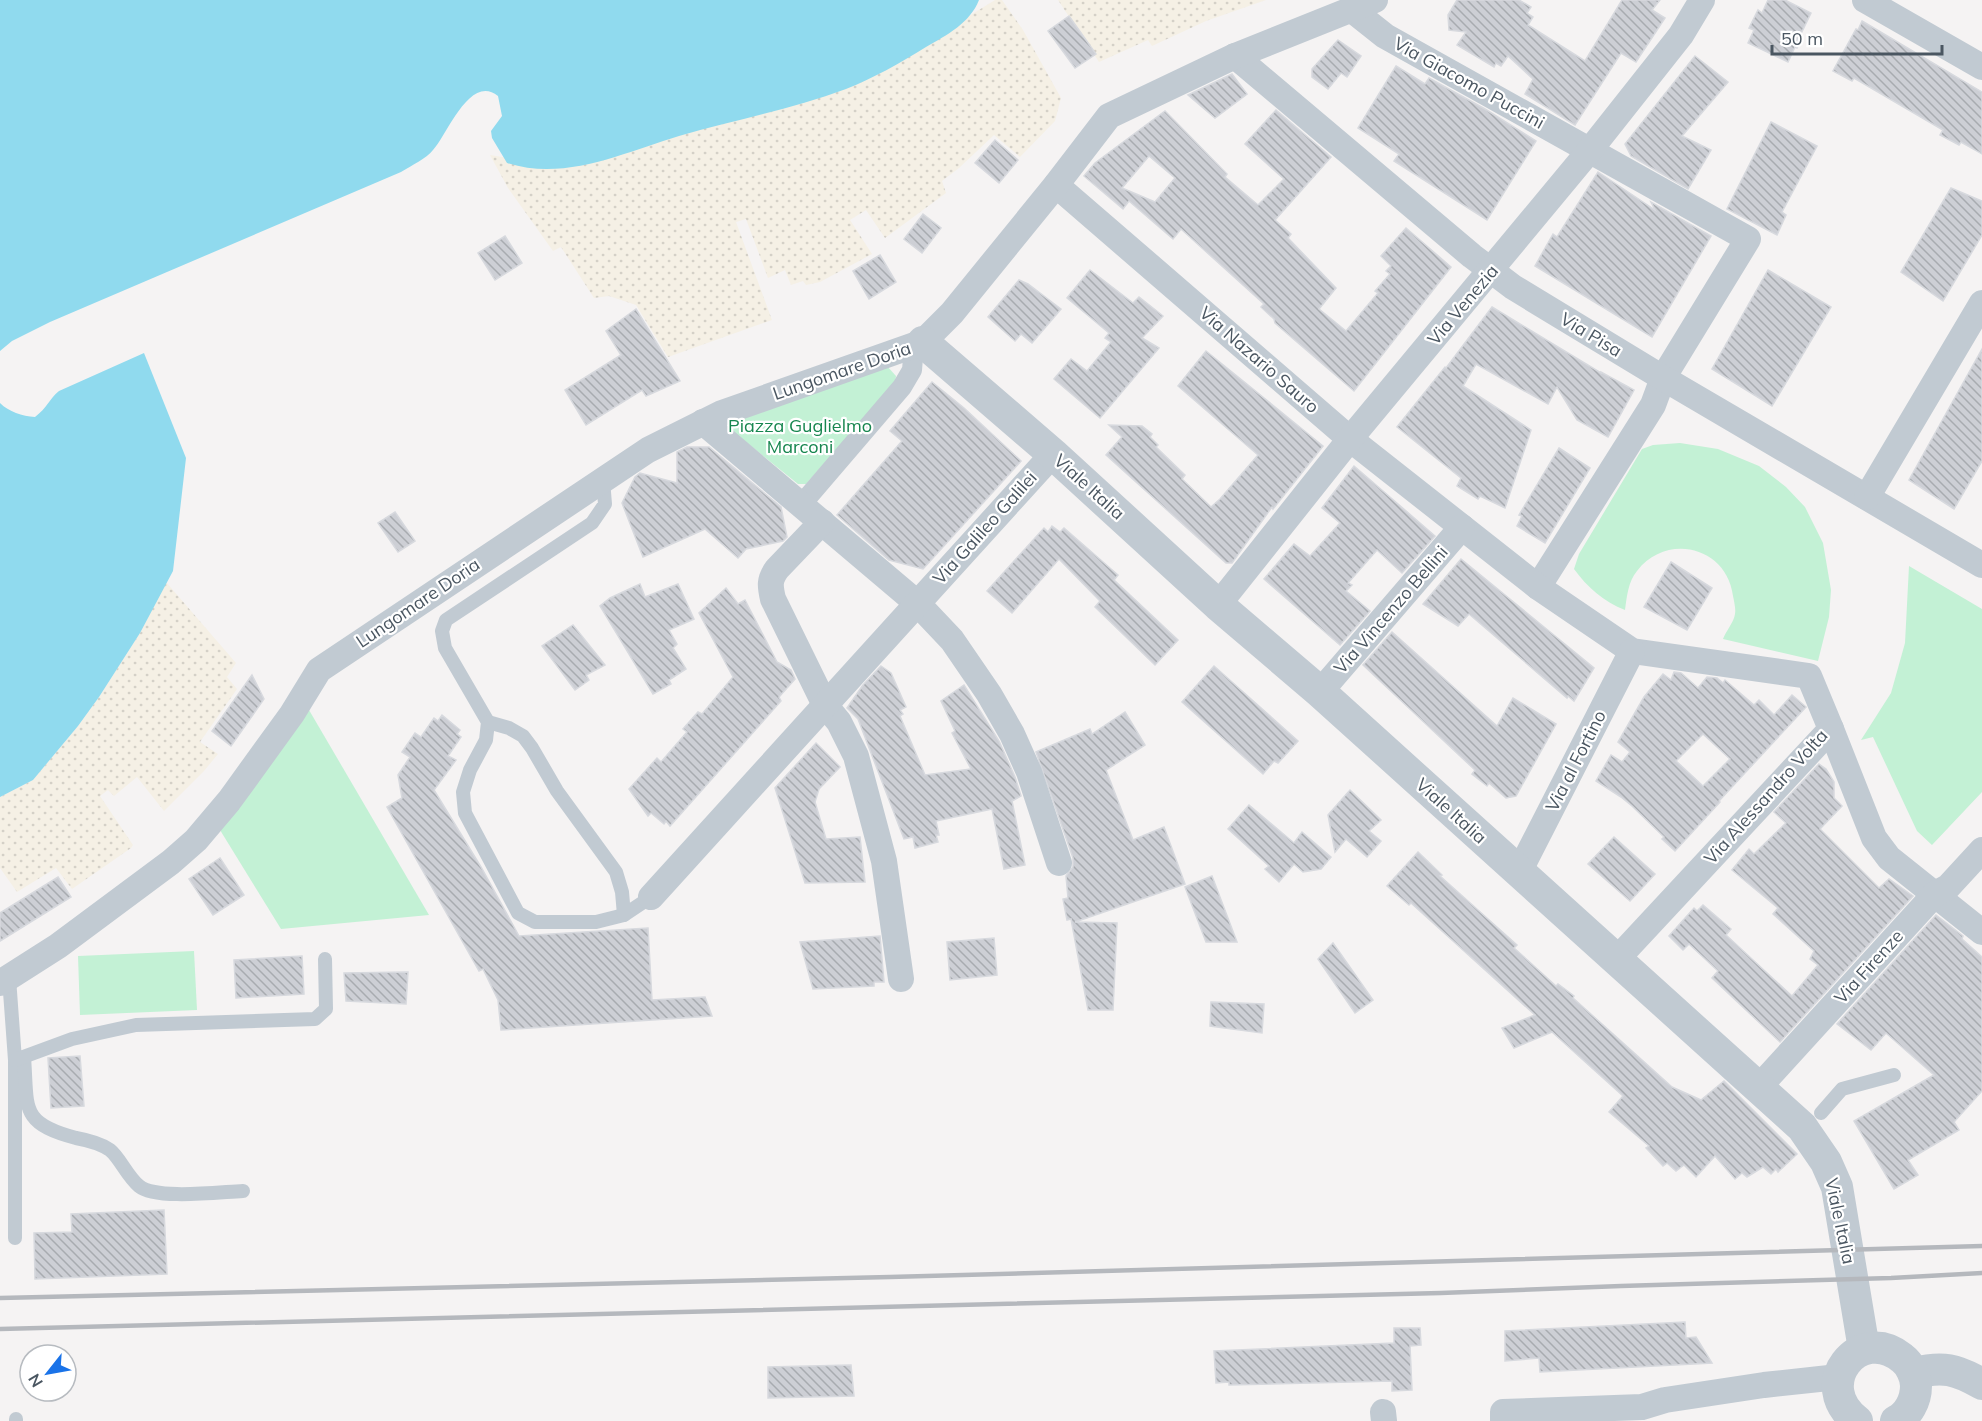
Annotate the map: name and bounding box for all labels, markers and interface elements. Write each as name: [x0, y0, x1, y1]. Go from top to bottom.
scale bar: [1772, 18, 1942, 56]
text: 50 m: [1781, 27, 1823, 50]
street label: Via Giacomo Puccini: [1390, 32, 1549, 134]
street label: Via Venezia: [1422, 260, 1503, 350]
street label: Via Nazario Sauro: [1195, 301, 1324, 418]
street label: Via Pisa: [1556, 307, 1626, 362]
street label: Lungomare Doria: [770, 336, 914, 405]
park label: Piazza Guglielmo Marconi: [728, 414, 872, 458]
street label: Viale Italia: [1049, 449, 1130, 524]
street label: Via Galileo Galilei: [928, 466, 1042, 589]
street label: Via Vincenzo Bellini: [1329, 541, 1453, 679]
street label: Lungomare Doria: [351, 553, 484, 653]
street label: Via al Fortino: [1540, 706, 1611, 815]
street label: Via Alessandro Volta: [1699, 724, 1832, 869]
street label: Viale Italia: [1411, 773, 1492, 848]
street label: Via Firenze: [1829, 925, 1908, 1009]
street label: Viale Italia: [1820, 1176, 1861, 1266]
north arrow: [18, 1343, 78, 1403]
text: N: [23, 1370, 47, 1391]

